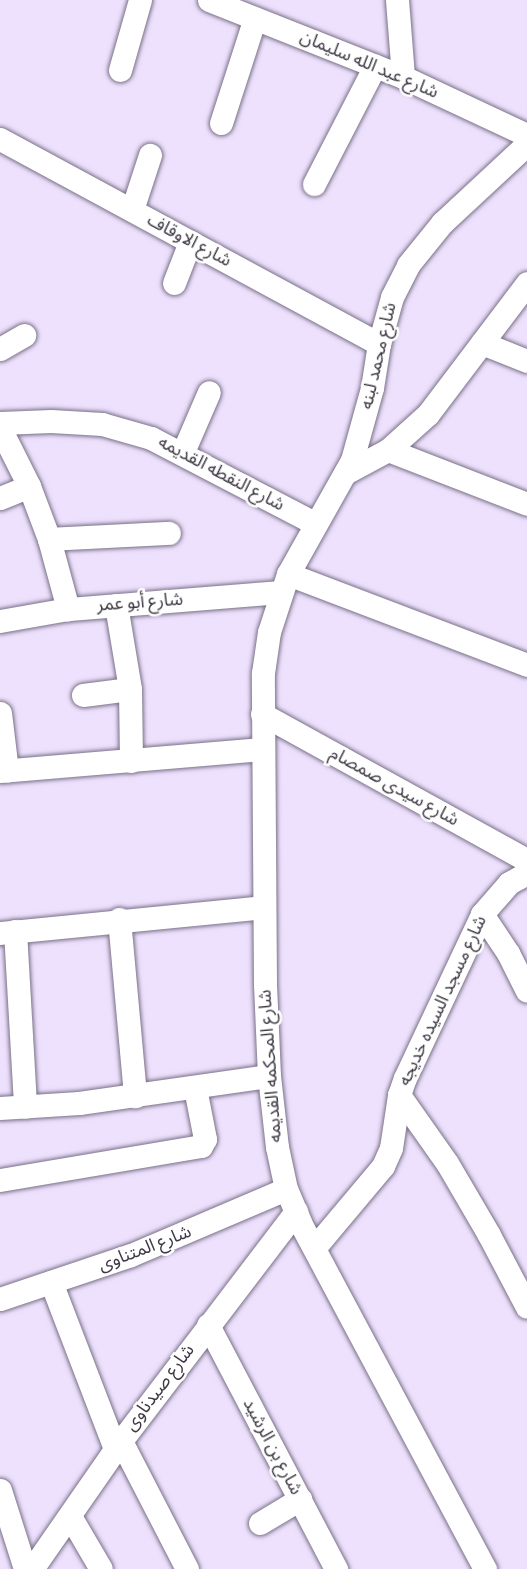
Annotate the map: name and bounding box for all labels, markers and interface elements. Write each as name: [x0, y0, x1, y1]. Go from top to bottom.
street label: شارع عبد الله سليمان: [297, 26, 441, 104]
street label: شارع الاوقاف: [143, 210, 235, 272]
street label: شارع محمد لبنه: [356, 300, 402, 412]
street label: شارع النقطه القديمه: [154, 432, 288, 516]
street label: شارع أبو عمر: [96, 589, 184, 617]
street label: شارع سيدى صمصام: [326, 743, 462, 831]
street label: شارع مسجد السيده خديجه: [394, 912, 492, 1090]
street label: شارع المحكمه القديمه: [255, 989, 287, 1143]
street label: شارع المتناوى: [95, 1221, 195, 1277]
street label: شارع صيدناوى: [120, 1340, 200, 1436]
street label: شارع بن الرشيد: [238, 1395, 306, 1499]

